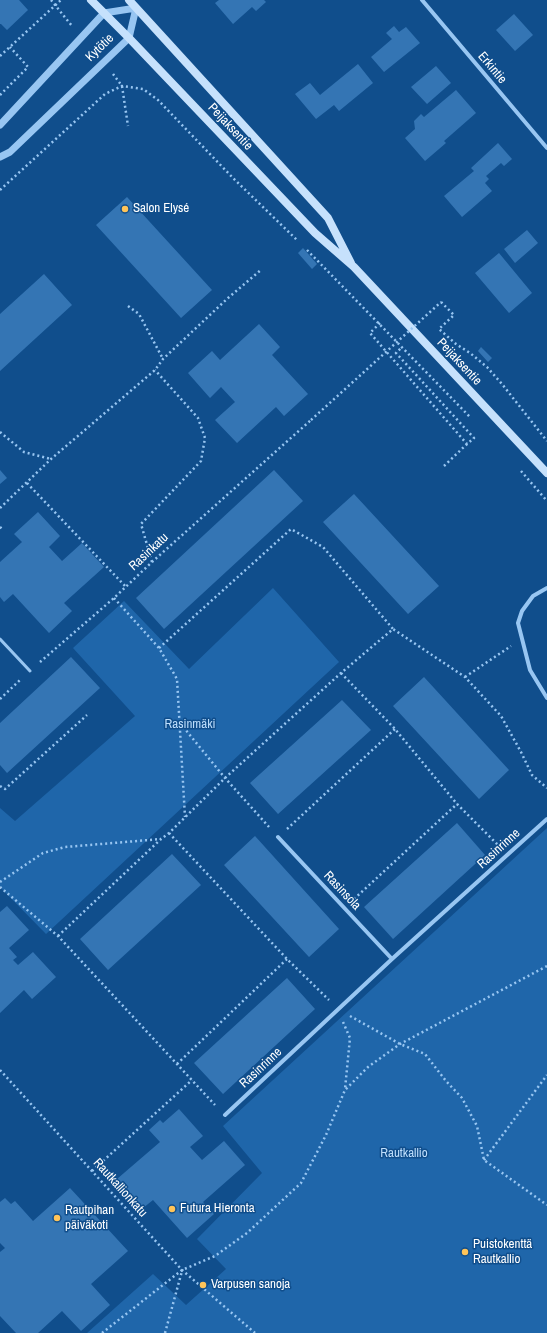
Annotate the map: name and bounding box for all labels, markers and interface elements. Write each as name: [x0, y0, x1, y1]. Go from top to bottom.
street label: Kytötie: [83, 31, 117, 65]
street label: Erkintie: [474, 49, 510, 87]
street label: Peijaksentie: [204, 100, 256, 154]
place label: Salon Elysé: [133, 201, 189, 217]
marker: Salon Elysé: [120, 204, 130, 214]
street label: Peijaksentie: [433, 335, 485, 389]
street label: Rasinkatu: [126, 530, 172, 574]
park label: Rasinmäki: [165, 717, 215, 733]
street label: Rasinrinne: [474, 826, 524, 872]
street label: Rasinsola: [320, 868, 364, 914]
street label: Rasinrinne: [237, 1045, 285, 1091]
park label: Rautkallio: [380, 1146, 428, 1162]
street label: Rautkallionkatu: [90, 1155, 150, 1221]
place label: Futura Hieronta: [180, 1201, 255, 1217]
place label: Rautpihan päiväkoti: [65, 1203, 114, 1234]
marker: Futura Hieronta: [167, 1204, 177, 1214]
marker: Rautpihan päiväkoti: [52, 1213, 62, 1223]
place label: Puistokenttä Rautkallio: [473, 1237, 532, 1268]
marker: Puistokenttä Rautkallio: [460, 1247, 470, 1257]
place label: Varpusen sanoja: [211, 1277, 290, 1293]
marker: Varpusen sanoja: [198, 1280, 208, 1290]

